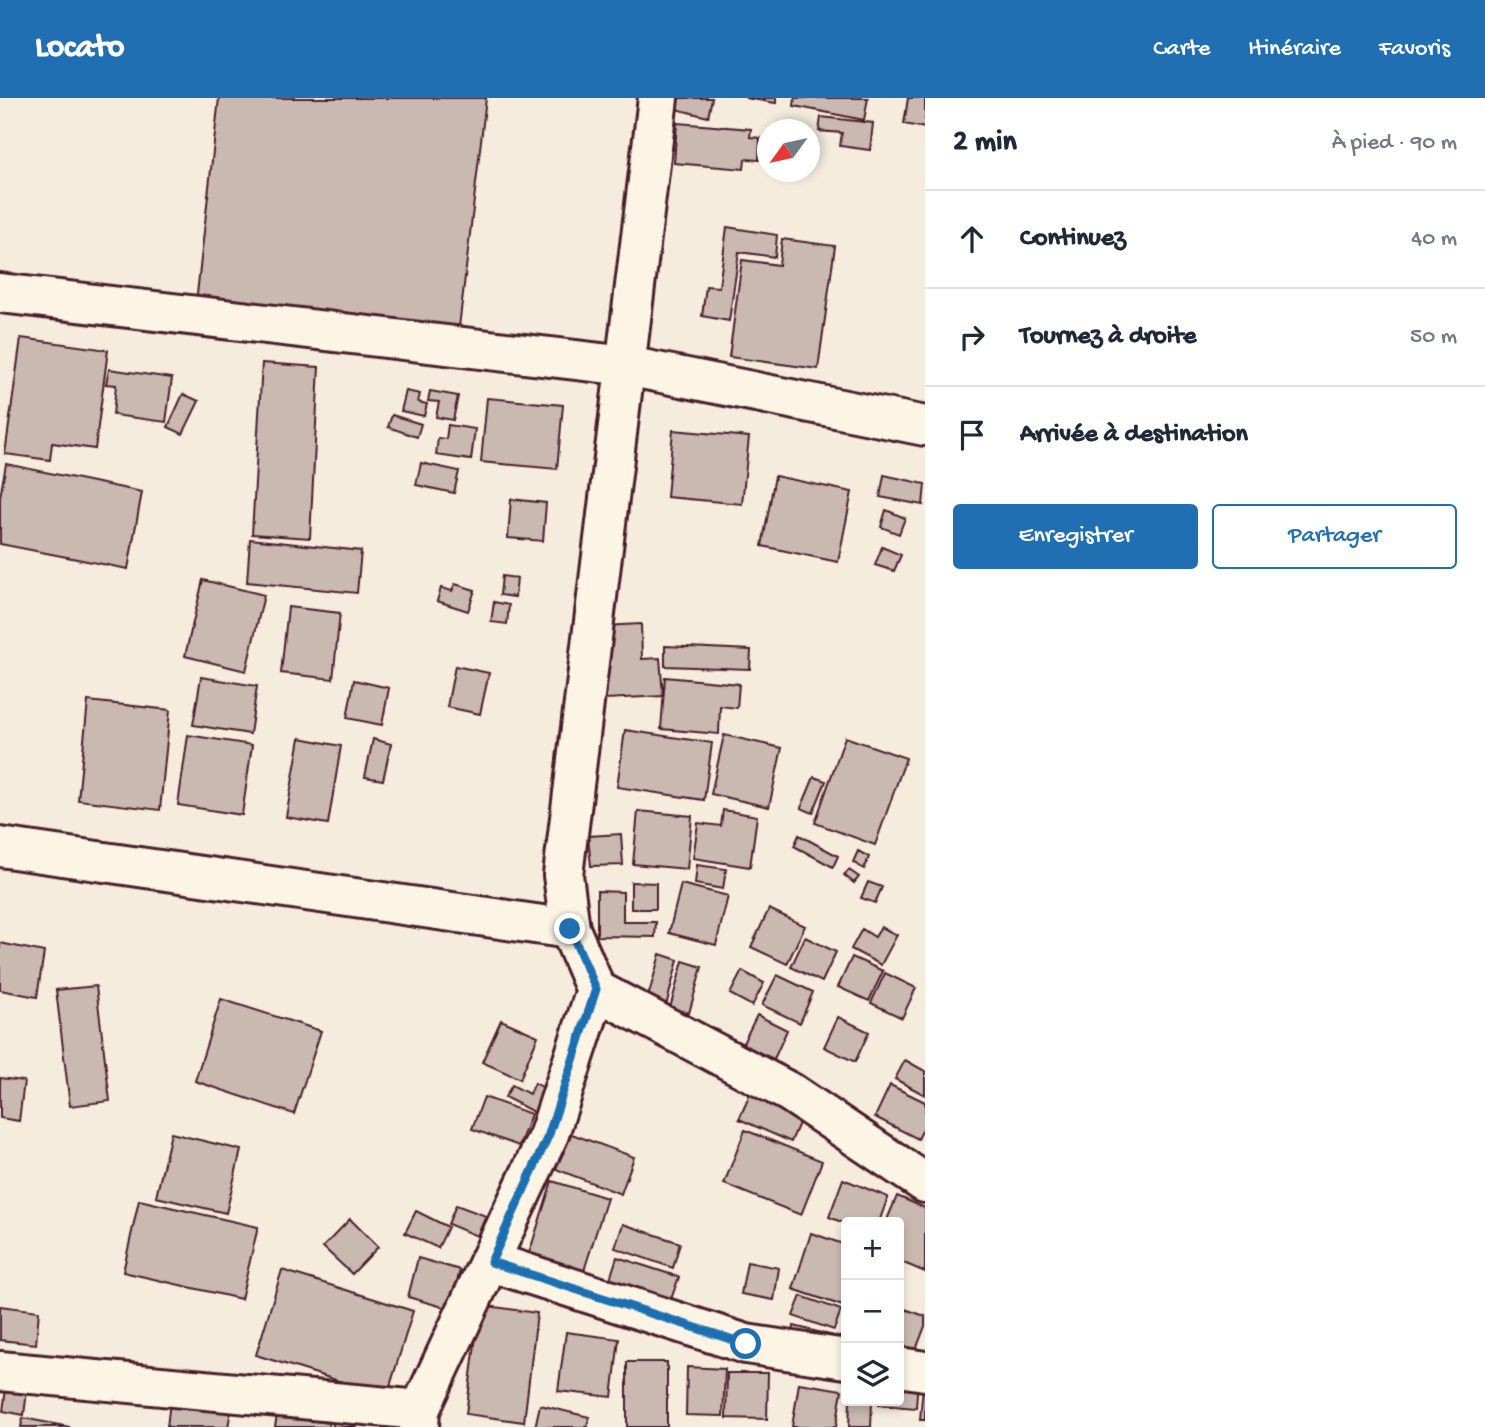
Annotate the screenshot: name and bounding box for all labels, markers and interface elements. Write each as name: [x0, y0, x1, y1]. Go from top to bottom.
text: Locato: [35, 30, 124, 68]
text: Carte: [1153, 35, 1210, 64]
text: Itinéraire: [1248, 35, 1341, 64]
text: Favoris: [1379, 35, 1450, 64]
north arrow: [757, 119, 820, 182]
text: 2 min: [953, 126, 1017, 161]
text: À pied · 90 m: [1332, 130, 1457, 157]
icon: ahead: [953, 220, 991, 258]
text: Continuez: [1020, 224, 1126, 255]
text: 40 m: [1411, 226, 1457, 253]
icon: right: [953, 318, 991, 356]
text: Tournez à droite: [1020, 322, 1197, 353]
text: 50 m: [1410, 324, 1457, 351]
icon: arrive: [953, 416, 991, 454]
text: Arrivée à destination: [1020, 420, 1248, 451]
button: Enregistrer: [953, 504, 1198, 569]
button: Partager: [1212, 504, 1457, 569]
route end: [554, 913, 585, 944]
map controls: [841, 1217, 904, 1406]
button: +: [841, 1217, 904, 1280]
button: −: [841, 1280, 904, 1343]
route start: [730, 1328, 761, 1359]
button: layers: [841, 1343, 904, 1406]

